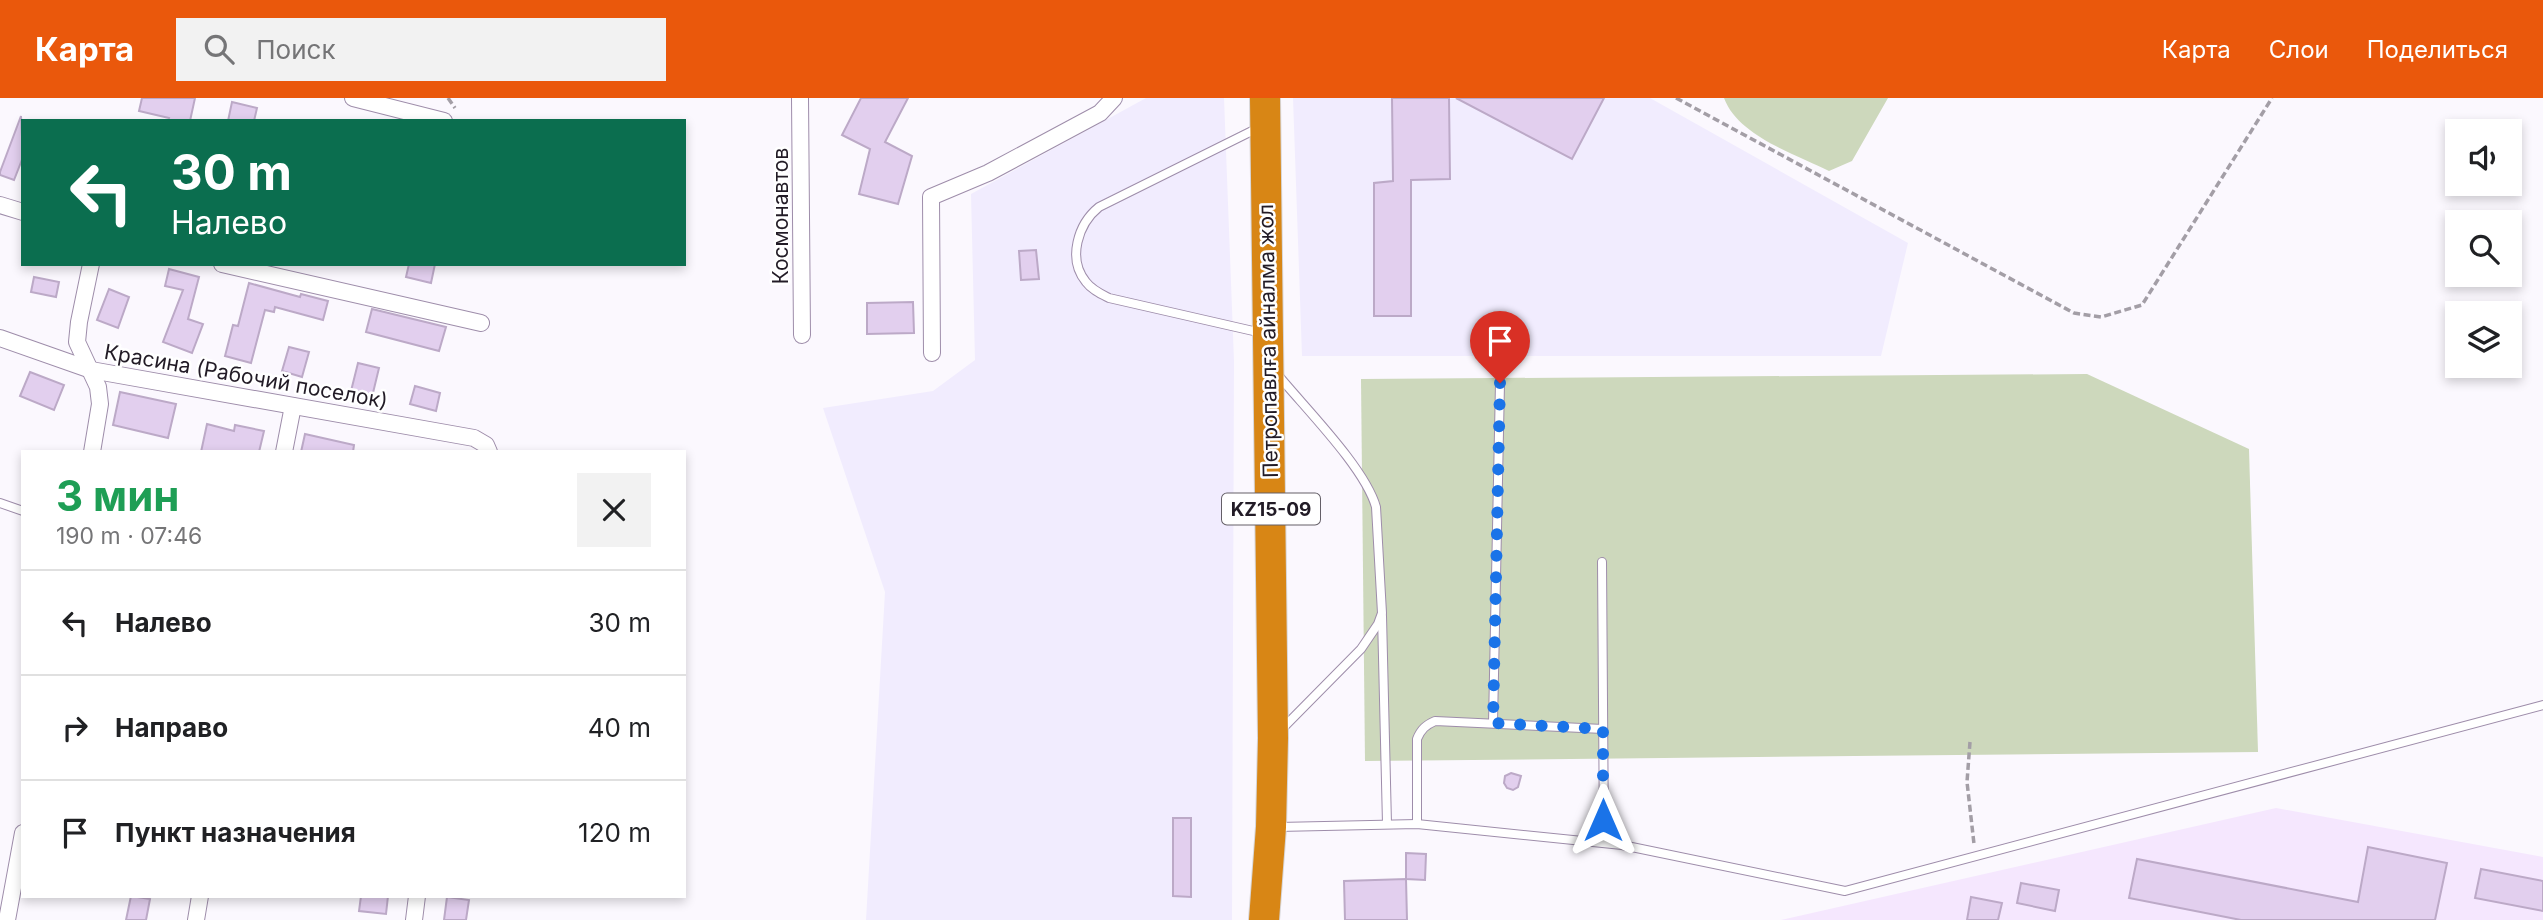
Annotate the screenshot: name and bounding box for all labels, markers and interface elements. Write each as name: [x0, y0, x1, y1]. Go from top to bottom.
search box: [176, 18, 666, 81]
text: Карта: [35, 29, 134, 69]
icon: search: [200, 30, 238, 68]
text: Поиск: [256, 34, 335, 65]
text: Карта: [2162, 35, 2231, 64]
text: Слои: [2269, 35, 2329, 64]
text: Поделиться: [2367, 35, 2508, 64]
map controls: [2445, 119, 2522, 378]
button: sound: [2445, 119, 2522, 196]
text: 30 m: [171, 143, 292, 202]
icon: left: [56, 147, 147, 238]
street label: Космонавтов: [768, 148, 793, 284]
text: Налево: [171, 203, 287, 242]
street label: Петропавлға айналма жол: [1253, 204, 1283, 478]
button: search: [2445, 210, 2522, 287]
button: layers: [2445, 301, 2522, 378]
pin: [1470, 311, 1530, 383]
icon: arrive: [1481, 322, 1519, 360]
street label: Красина (Рабочий поселок): [102, 339, 390, 413]
text: 3 мин: [56, 470, 179, 521]
button: close: [577, 473, 651, 547]
road number: KZ15-09: [1222, 494, 1320, 524]
text: 190 m · 07:46: [56, 522, 202, 550]
icon: left: [56, 604, 94, 642]
text: Налево: [115, 607, 212, 638]
text: 30 m: [588, 607, 651, 638]
icon: right: [56, 709, 94, 747]
text: Направо: [115, 712, 228, 743]
text: 40 m: [588, 712, 651, 743]
position arrow: [1566, 783, 1640, 857]
icon: arrive: [56, 814, 94, 852]
text: Пункт назначения: [115, 817, 356, 848]
text: 120 m: [578, 817, 651, 848]

